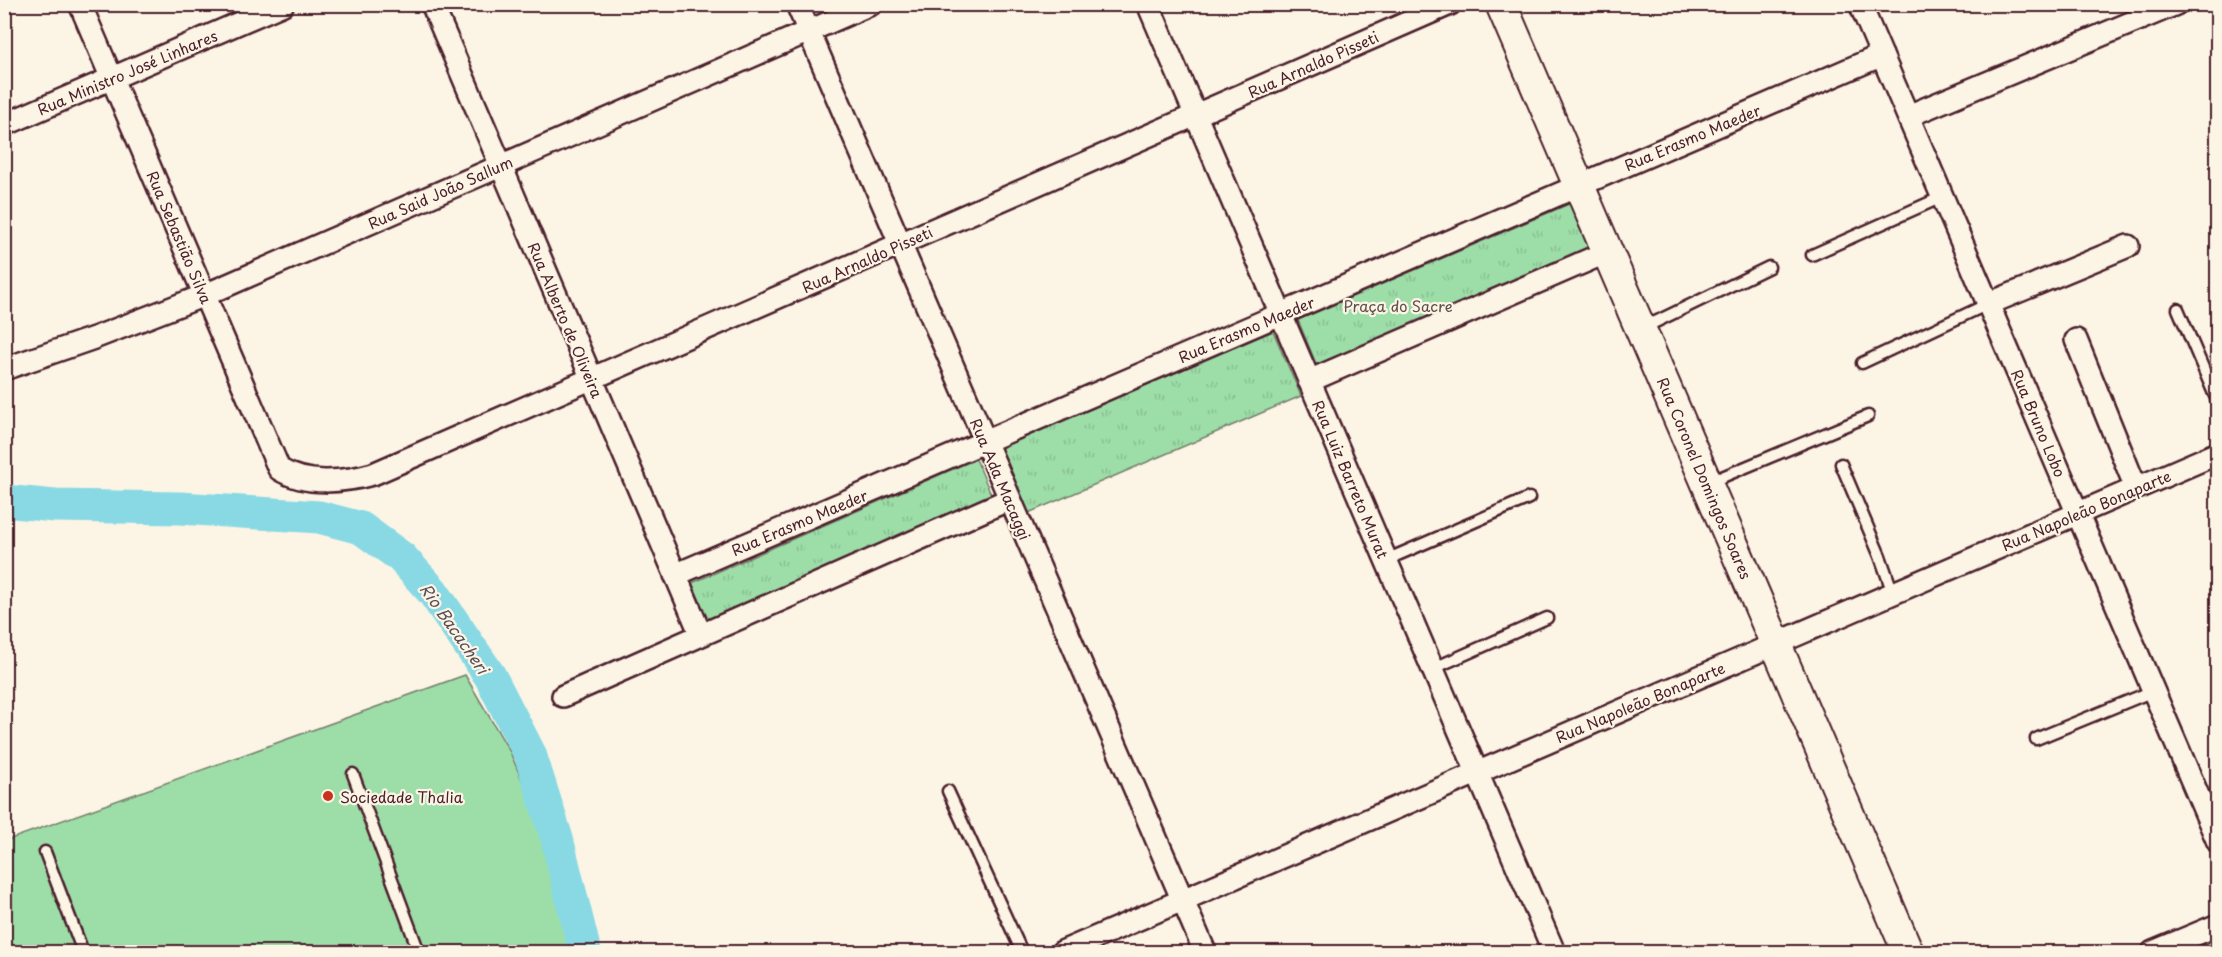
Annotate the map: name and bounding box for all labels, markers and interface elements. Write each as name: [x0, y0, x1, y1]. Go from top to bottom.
street label: Rua Ministro José Linhares: [33, 24, 221, 120]
street label: Rua Arnaldo Pisseti: [1244, 25, 1382, 103]
street label: Rua Erasmo Maeder: [1620, 98, 1764, 176]
street label: Rua Said João Sallum: [364, 150, 516, 234]
street label: Rua Sebastião Silva: [142, 167, 219, 308]
street label: Rua Arnaldo Pisseti: [798, 220, 936, 298]
street label: Rua Alberto de Oliveira: [523, 238, 610, 402]
street label: Rua Erasmo Maeder: [1174, 290, 1318, 368]
park label: Praça do Sacre: [1343, 294, 1453, 317]
street label: Rua Bruno Lobo: [2006, 365, 2072, 481]
street label: Rua Coronel Domingos Soares: [1652, 374, 1758, 583]
street label: Rua Luiz Barreto Murat: [1307, 396, 1395, 562]
street label: Rua Ada Macaggi: [965, 415, 1037, 543]
street label: Rua Napoleão Bonaparte: [1998, 464, 2174, 556]
street label: Rua Erasmo Maeder: [727, 483, 871, 561]
water label: Rio Bacacheri: [415, 578, 497, 680]
street label: Rua Napoleão Bonaparte: [1552, 656, 1728, 748]
place label: Sociedade Thalia: [340, 785, 464, 808]
marker: Sociedade Thalia: [321, 789, 335, 803]

